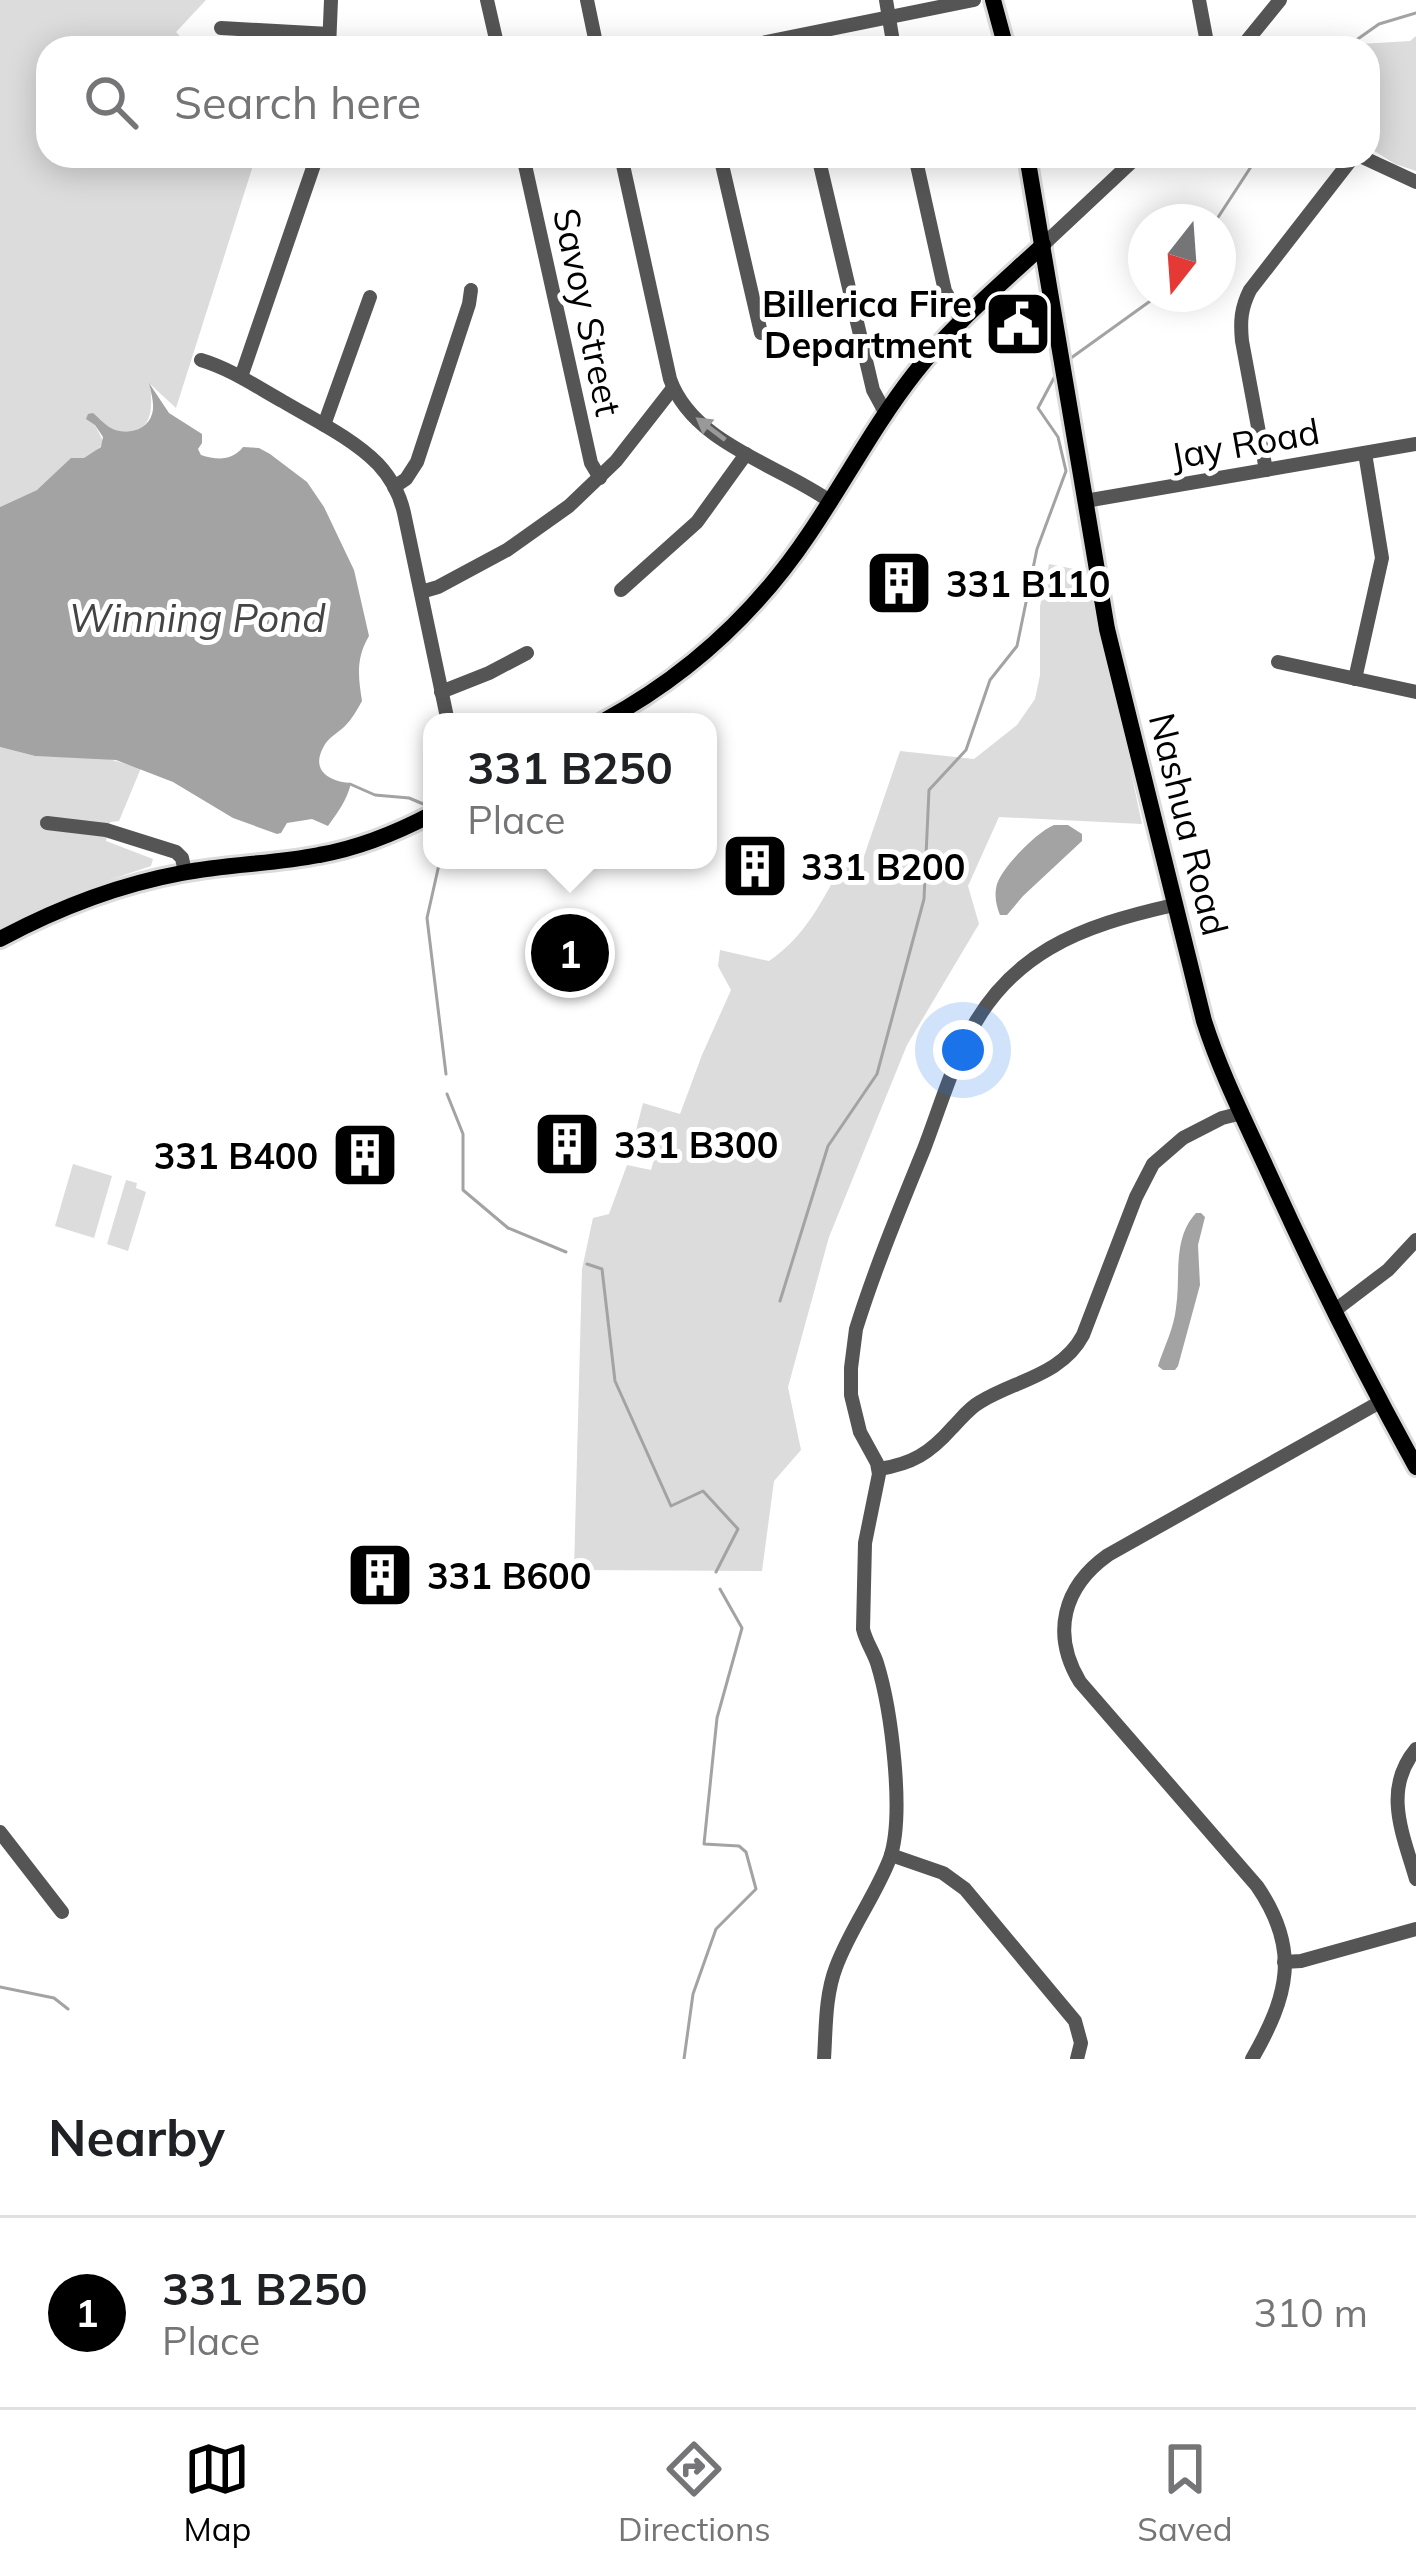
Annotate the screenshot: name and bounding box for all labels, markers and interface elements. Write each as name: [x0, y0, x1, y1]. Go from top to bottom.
search box: [36, 36, 1380, 168]
icon: search: [78, 69, 144, 135]
text: Search here: [174, 74, 421, 130]
street label: Savoy Street: [544, 204, 632, 420]
north arrow: [1128, 204, 1236, 312]
place label: Billerica Fire Department: [762, 281, 972, 367]
public building icon: Billerica Fire Department: [983, 289, 1053, 359]
street label: Jay Road: [1167, 408, 1323, 478]
one-way arrow: [695, 417, 727, 442]
building icon: 331 B110: [864, 548, 934, 618]
place label: 331 B110: [946, 561, 1110, 606]
water label: Winning Pond: [68, 593, 326, 642]
street label: Nashua Road: [1140, 708, 1238, 940]
popup: [423, 713, 717, 869]
text: 331 B250: [467, 739, 673, 795]
text: Place: [467, 795, 566, 844]
building icon: 331 B200: [720, 831, 790, 901]
place label: 331 B200: [801, 844, 965, 889]
pin: 1: [531, 908, 609, 998]
your location: [933, 1020, 993, 1080]
building icon: 331 B300: [532, 1109, 602, 1179]
building icon: 331 B400: [330, 1120, 400, 1190]
place label: 331 B300: [614, 1122, 778, 1167]
place label: 331 B400: [154, 1133, 318, 1178]
building icon: 331 B600: [345, 1540, 415, 1610]
place label: 331 B600: [427, 1553, 591, 1598]
text: Nearby: [48, 2105, 225, 2169]
text: 331 B250: [162, 2260, 367, 2316]
text: 1: [75, 2288, 99, 2337]
text: 310 m: [1253, 2288, 1368, 2337]
text: Place: [162, 2316, 260, 2365]
tab: Map: [183, 2436, 251, 2549]
tab: Directions: [618, 2436, 771, 2549]
tab: Saved: [1137, 2436, 1233, 2549]

